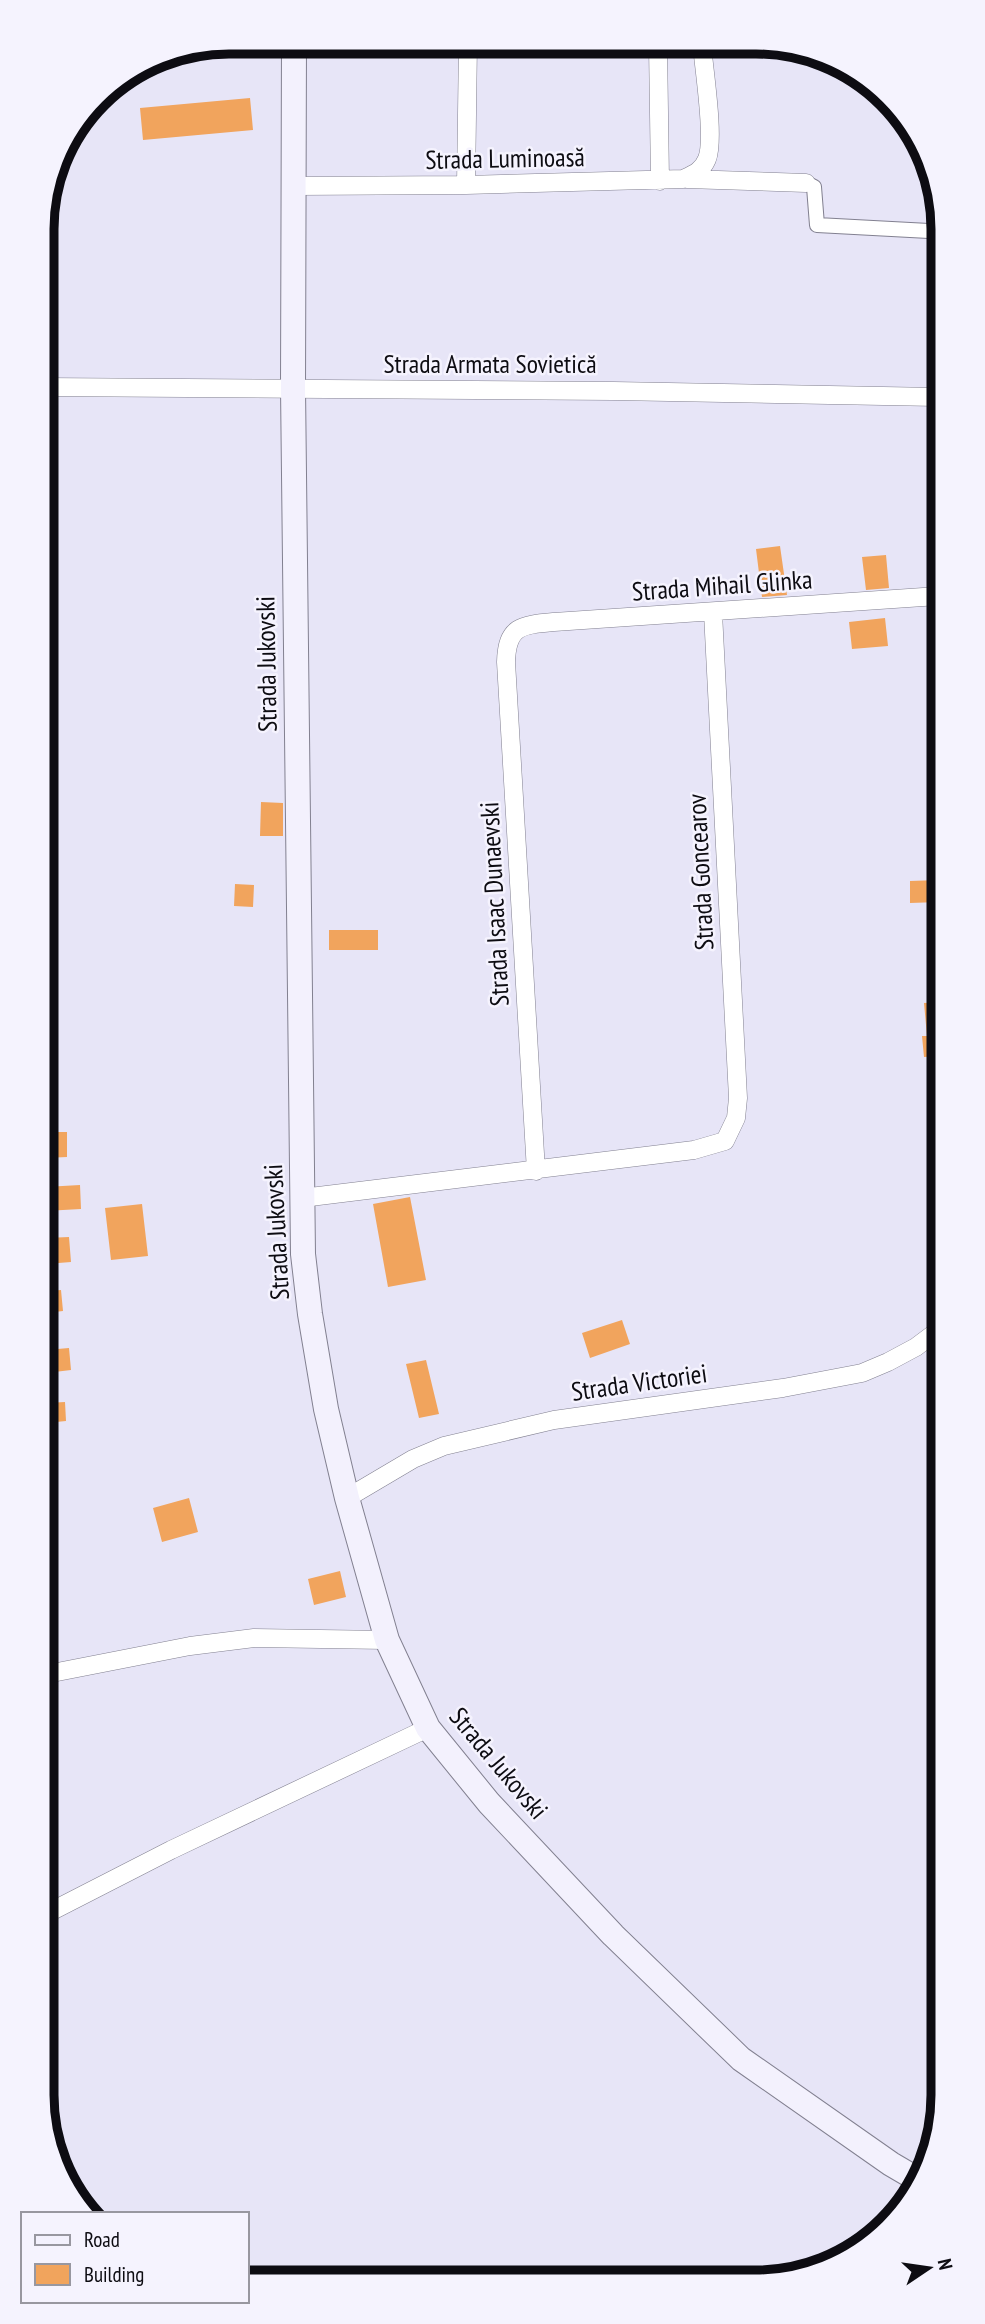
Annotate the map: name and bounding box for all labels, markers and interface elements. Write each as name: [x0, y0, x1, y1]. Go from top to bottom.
street label: Strada Luminoasă: [425, 140, 585, 176]
street label: Strada Armata Sovietică: [383, 347, 597, 380]
street label: Strada Mihail Glinka: [631, 562, 813, 608]
street label: Strada Jukovski: [248, 596, 284, 732]
street label: Strada Goncearov: [679, 793, 721, 951]
street label: Strada Isaac Dunaevski: [472, 801, 516, 1007]
street label: Strada Jukovski: [256, 1163, 296, 1301]
street label: Strada Victoriei: [569, 1356, 709, 1408]
street label: Strada Jukovski: [443, 1700, 555, 1826]
legend: [21, 2212, 248, 2303]
text: Road: [84, 2226, 120, 2253]
north arrow: [894, 2233, 964, 2303]
text: N: [933, 2256, 958, 2272]
text: Building: [84, 2261, 144, 2288]

